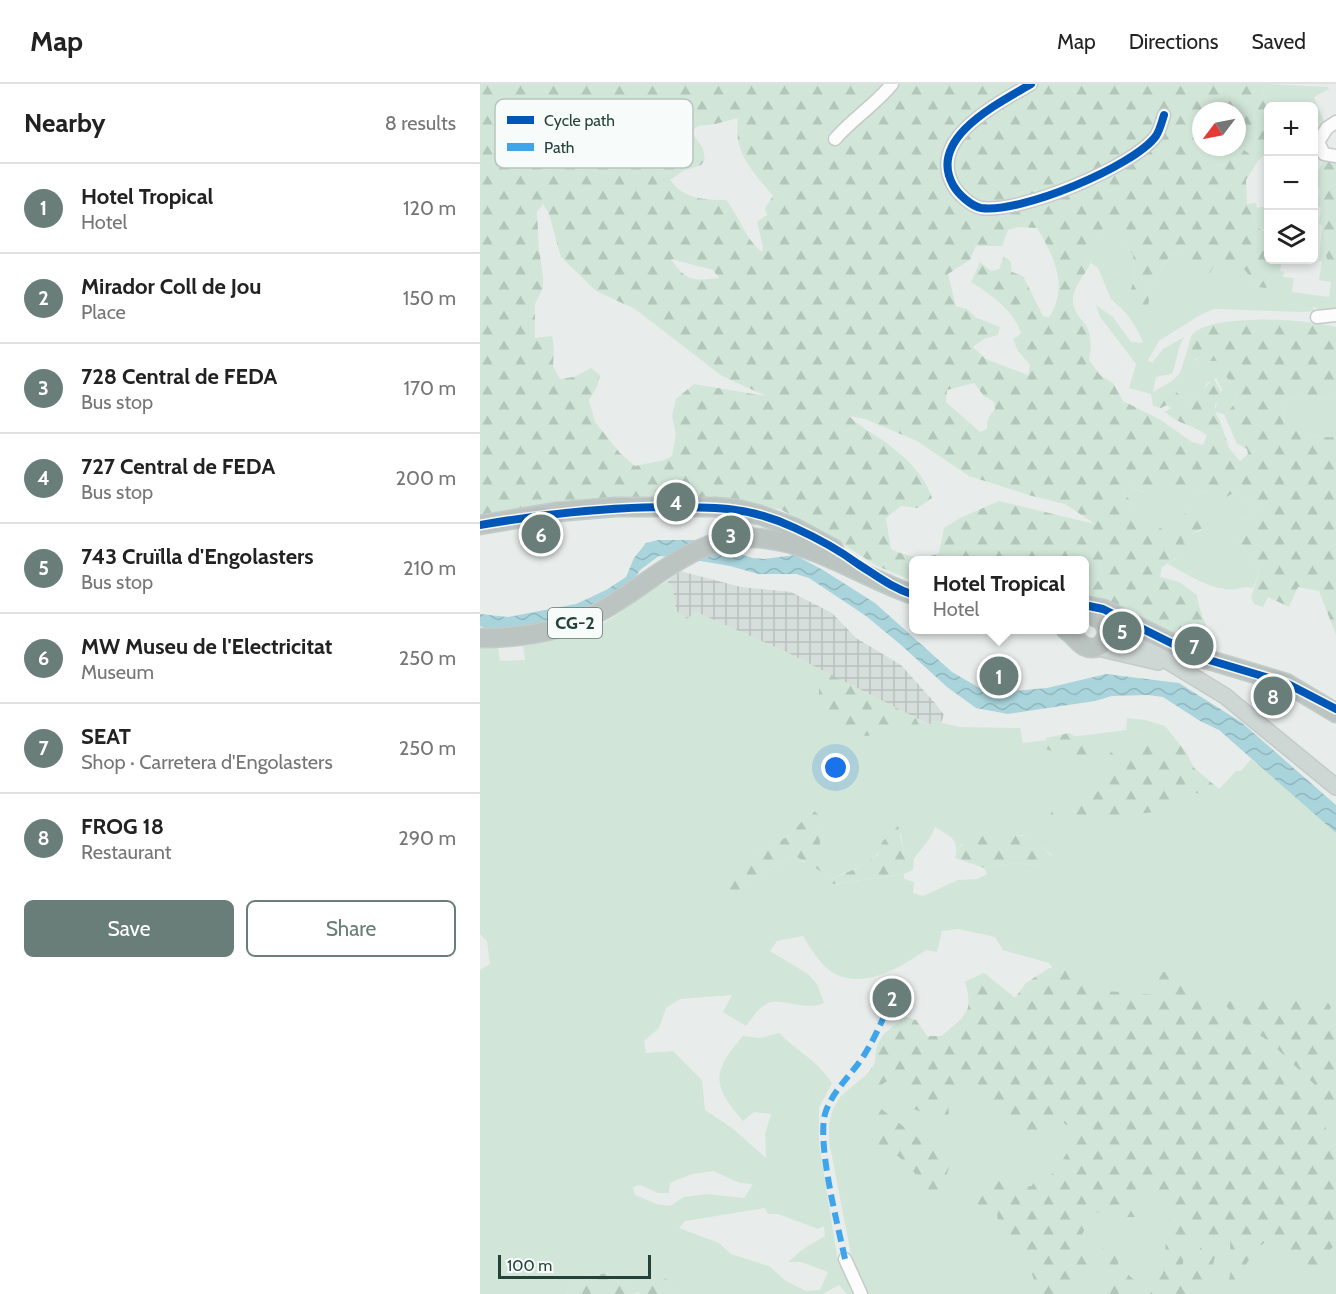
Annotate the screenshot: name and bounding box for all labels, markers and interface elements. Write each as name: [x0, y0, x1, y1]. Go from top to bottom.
text: Map: [30, 24, 83, 58]
text: Map: [1057, 29, 1096, 54]
text: Directions: [1129, 29, 1218, 54]
text: Saved: [1251, 29, 1306, 54]
legend: [495, 99, 693, 168]
north arrow: [1192, 102, 1246, 156]
map controls: [1264, 102, 1318, 264]
button: +: [1264, 102, 1318, 156]
text: Nearby: [24, 107, 105, 139]
text: 8 results: [385, 111, 456, 135]
text: Cycle path: [544, 111, 615, 130]
text: Path: [544, 138, 575, 157]
button: −: [1264, 156, 1318, 210]
text: Hotel Tropical: [81, 183, 213, 210]
text: 1: [40, 196, 47, 220]
text: 120 m: [403, 196, 456, 220]
text: Hotel: [81, 210, 127, 234]
button: layers: [1264, 210, 1318, 264]
text: Mirador Coll de Jou: [81, 273, 261, 300]
text: 2: [38, 286, 49, 310]
text: 150 m: [403, 286, 456, 310]
text: Place: [81, 300, 126, 324]
text: 728 Central de FEDA: [81, 363, 277, 390]
text: 3: [38, 376, 49, 400]
text: 170 m: [404, 376, 456, 400]
text: Bus stop: [81, 390, 153, 414]
text: 727 Central de FEDA: [81, 453, 275, 480]
text: 4: [37, 466, 50, 490]
text: 200 m: [396, 466, 456, 490]
text: Bus stop: [81, 480, 153, 504]
pin: 4: [656, 480, 696, 524]
pin: 6: [522, 512, 560, 556]
pin: 3: [712, 512, 750, 558]
text: 743 Cruïlla d'Engolasters: [81, 543, 314, 570]
text: 5: [38, 556, 49, 580]
text: 210 m: [403, 556, 456, 580]
popup: [909, 556, 1089, 634]
text: Bus stop: [81, 570, 153, 594]
text: Hotel Tropical: [933, 570, 1065, 597]
text: Hotel: [933, 597, 979, 621]
road number: CG-2: [548, 608, 602, 638]
pin: 5: [1102, 608, 1142, 654]
pin: 7: [1174, 624, 1214, 668]
text: MW Museu de l'Electricitat: [81, 633, 332, 660]
text: 6: [38, 646, 49, 670]
text: 250 m: [399, 646, 456, 670]
pin: 1: [980, 654, 1018, 698]
text: Museum: [81, 660, 154, 684]
pin: 8: [1254, 674, 1292, 718]
text: SEAT: [81, 723, 131, 750]
text: 7: [38, 736, 49, 760]
text: 250 m: [399, 736, 456, 760]
text: Shop · Carretera d'Engolasters: [81, 750, 333, 774]
your location: [821, 753, 850, 782]
text: FROG 18: [81, 813, 164, 840]
text: 8: [37, 826, 50, 850]
text: 290 m: [398, 826, 456, 850]
text: Restaurant: [81, 840, 172, 864]
button: Save: [24, 900, 234, 957]
button: Share: [246, 900, 456, 957]
pin: 2: [872, 976, 912, 1020]
scale bar: [498, 1252, 651, 1280]
text: 100 m: [507, 1256, 552, 1275]

